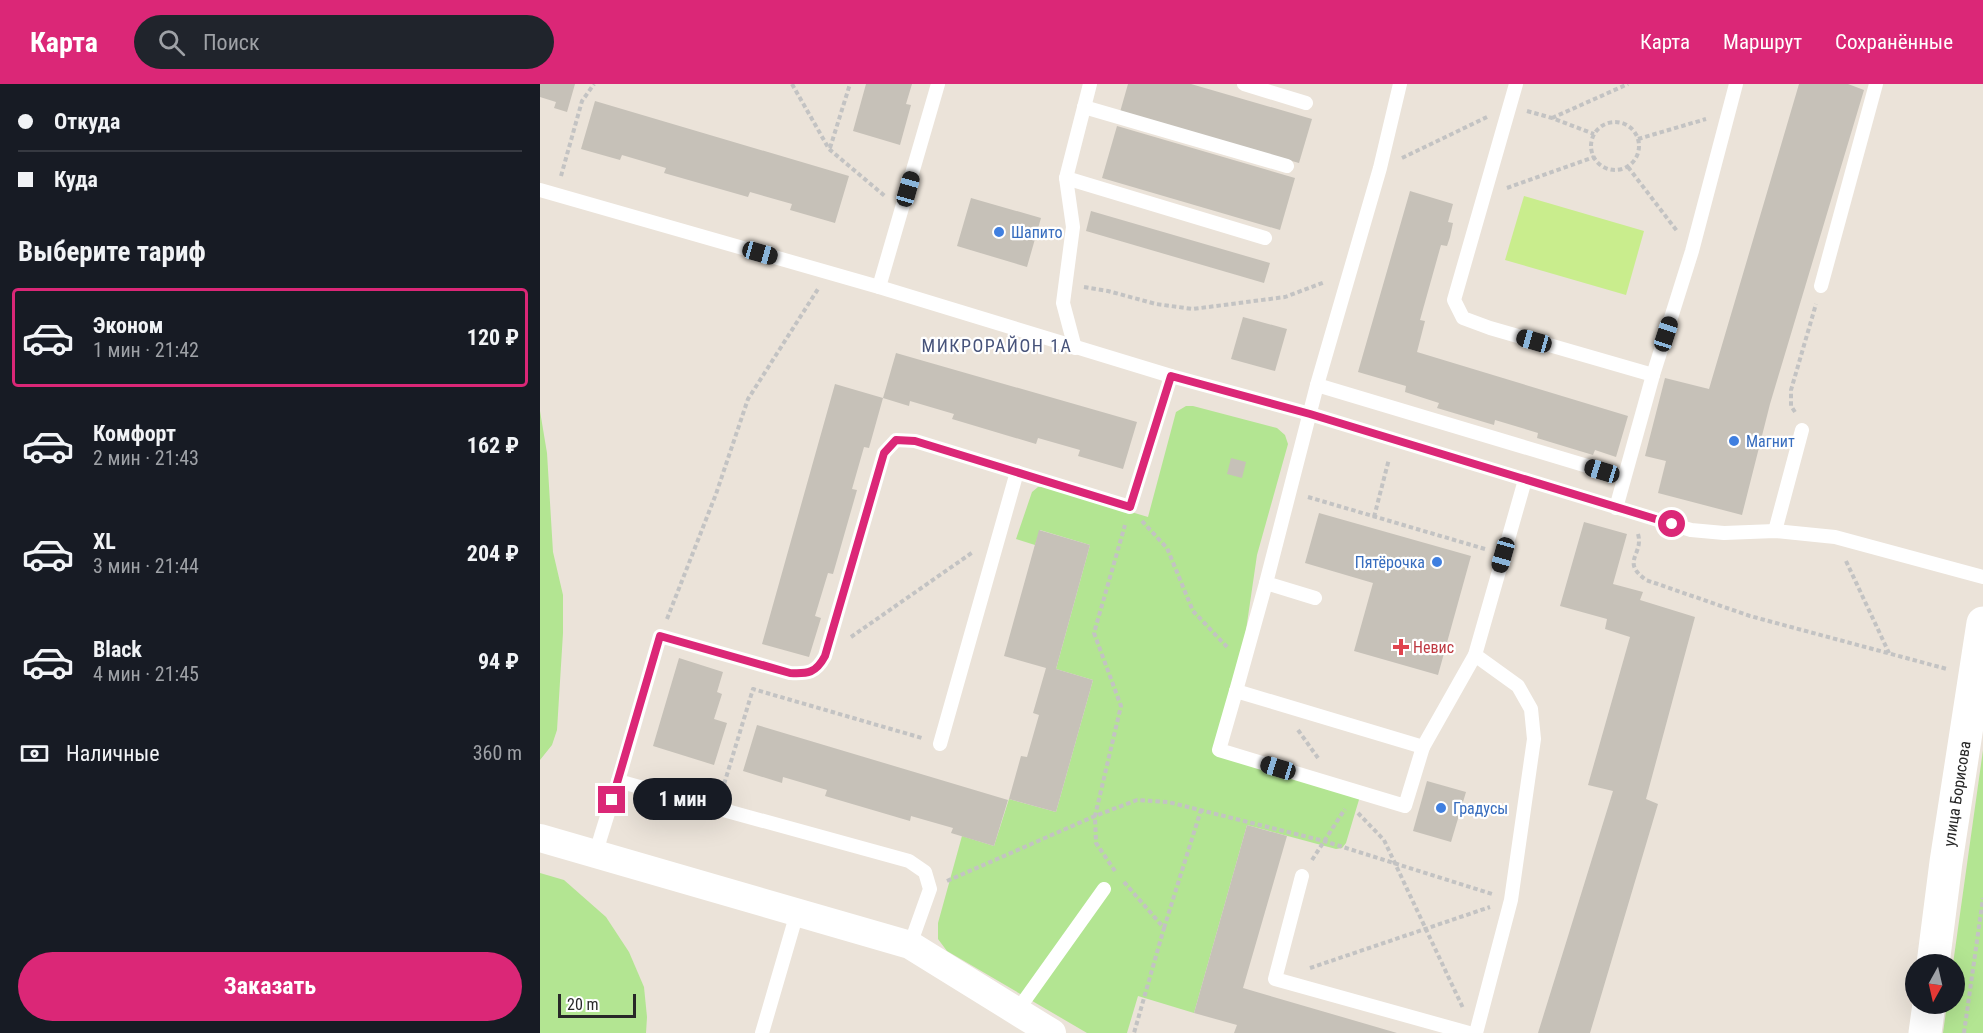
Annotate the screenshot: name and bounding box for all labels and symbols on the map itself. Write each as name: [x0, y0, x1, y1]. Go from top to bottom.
car: [894, 169, 922, 209]
place label: Шапито: [1011, 223, 1063, 242]
marker: Шапито: [992, 225, 1006, 239]
car: [740, 239, 780, 267]
car: [1652, 314, 1680, 354]
car: [1514, 327, 1554, 355]
district label: МИКРОРАЙОН 1А: [922, 335, 1072, 356]
place label: Магнит: [1746, 432, 1795, 451]
marker: Магнит: [1727, 434, 1741, 448]
car: [1582, 457, 1622, 485]
route start: [1658, 510, 1685, 537]
car: [1489, 535, 1517, 575]
place label: Пятёрочка: [1355, 553, 1425, 572]
marker: Пятёрочка: [1430, 555, 1444, 569]
place label: Невис: [1413, 638, 1454, 657]
marker: Невис: [1394, 640, 1408, 654]
street label: улица Борисова: [1939, 740, 1974, 848]
car: [1258, 754, 1298, 782]
callout: 1 мин: [633, 779, 732, 821]
route end: [598, 786, 625, 813]
place label: Градусы: [1453, 799, 1508, 818]
marker: Градусы: [1434, 801, 1448, 815]
north arrow: [1905, 954, 1965, 1014]
scale bar: [558, 991, 636, 1018]

